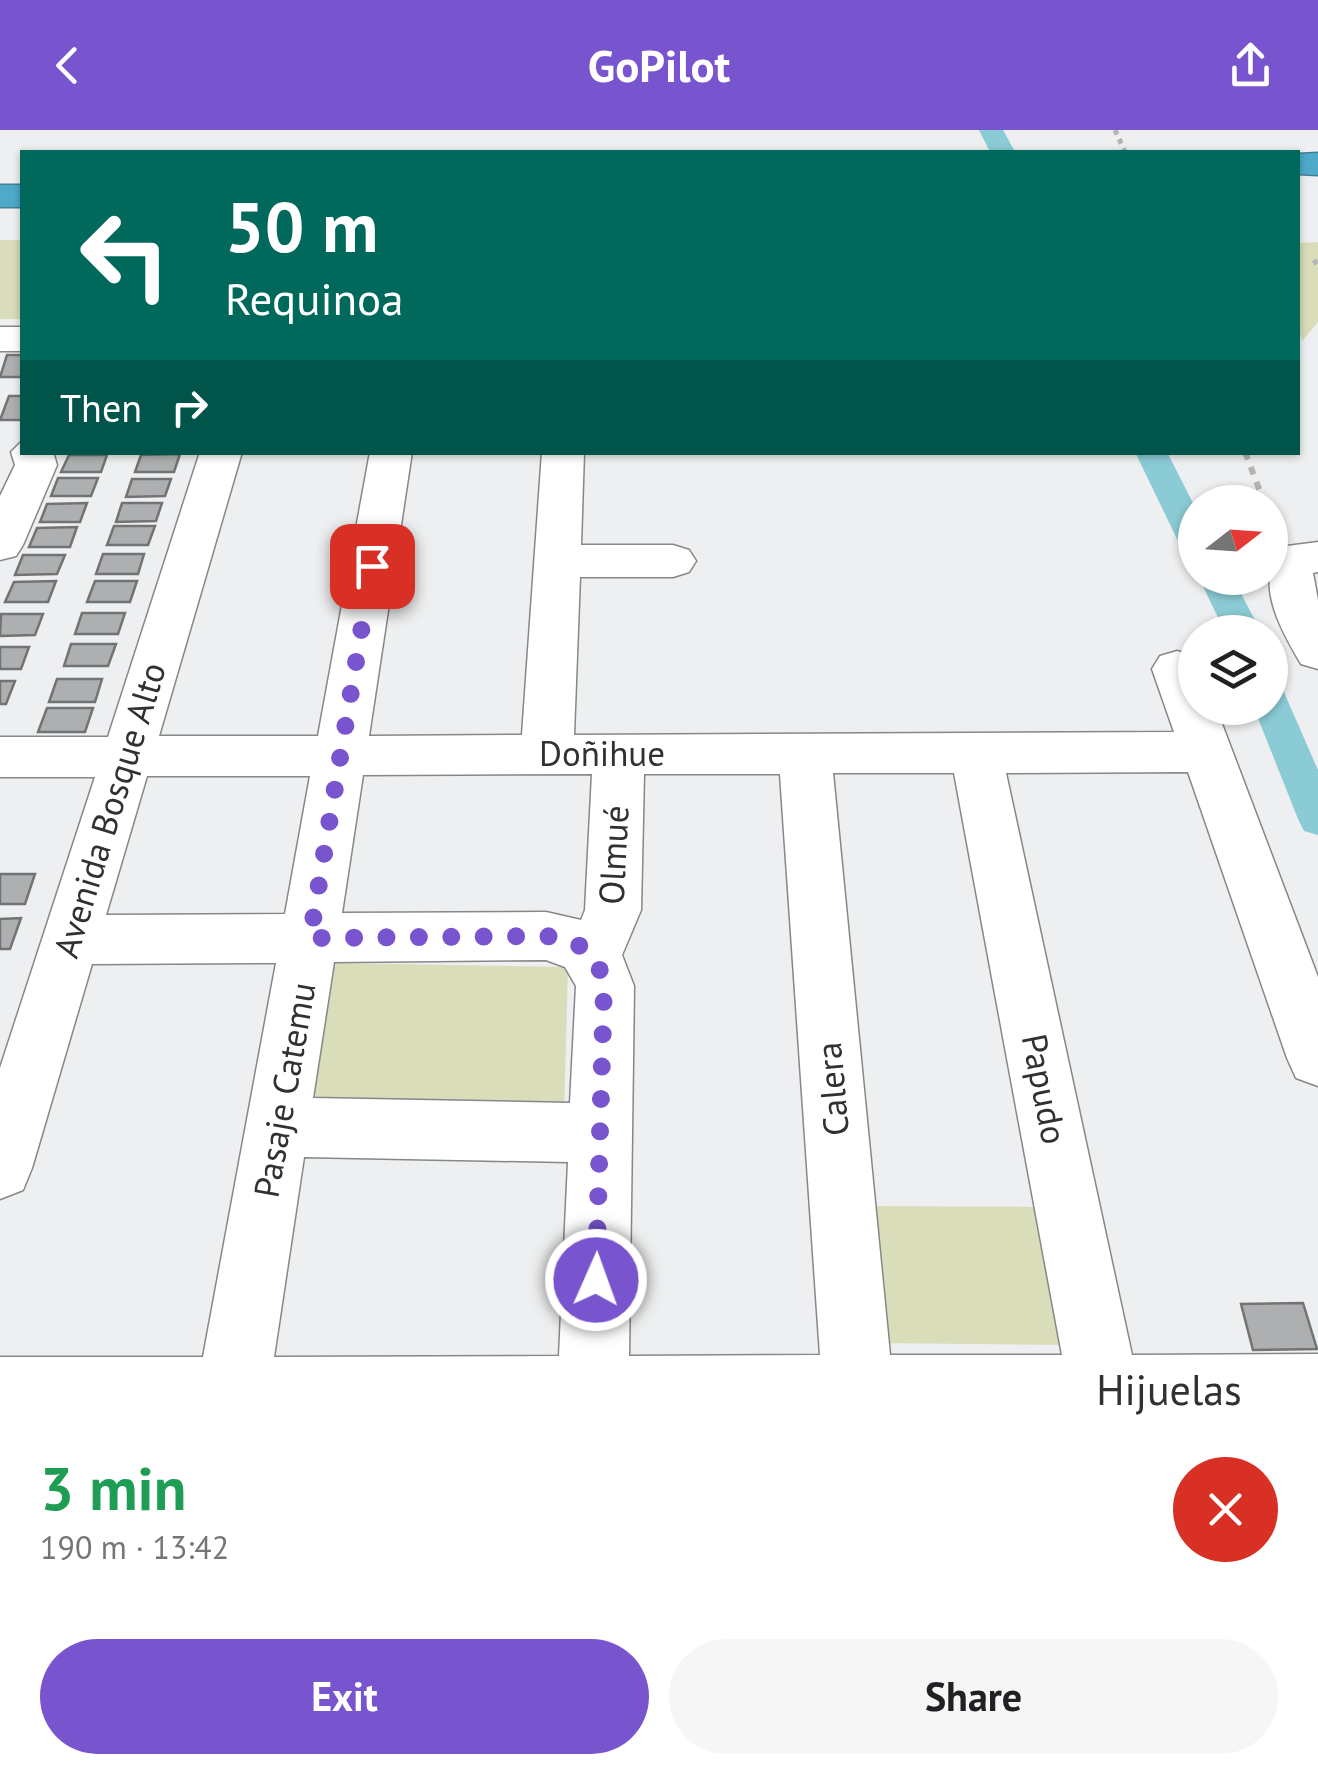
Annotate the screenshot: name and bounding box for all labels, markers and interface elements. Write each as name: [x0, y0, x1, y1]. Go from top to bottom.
text: GoPilot: [588, 36, 730, 94]
icon: back: [40, 38, 95, 93]
icon: share: [1223, 38, 1278, 93]
text: 50 m: [225, 181, 378, 271]
icon: left: [60, 190, 190, 320]
text: Requinoa: [225, 269, 404, 327]
icon: right: [162, 380, 217, 435]
text: Then: [60, 383, 142, 432]
north arrow: [1178, 485, 1288, 595]
map controls: [1178, 485, 1288, 725]
pin: [330, 524, 415, 609]
icon: arrive: [345, 539, 400, 594]
button: layers: [1178, 615, 1288, 725]
street label: Avenida Bosque Alto: [42, 657, 176, 963]
street label: Doñihue: [539, 730, 665, 776]
street label: Olmué: [587, 804, 639, 906]
street label: Pasaje Catemu: [242, 979, 326, 1201]
street label: Papudo: [1012, 1030, 1078, 1148]
street label: Calera: [805, 1040, 859, 1138]
position arrow: [544, 1228, 648, 1332]
street label: Hijuelas: [1096, 1362, 1242, 1417]
text: 3 min: [40, 1449, 186, 1527]
button: close: [1173, 1457, 1278, 1562]
text: 190 m · 13:42: [40, 1526, 229, 1568]
button: Exit: [40, 1639, 649, 1754]
button: Share: [669, 1639, 1278, 1754]

